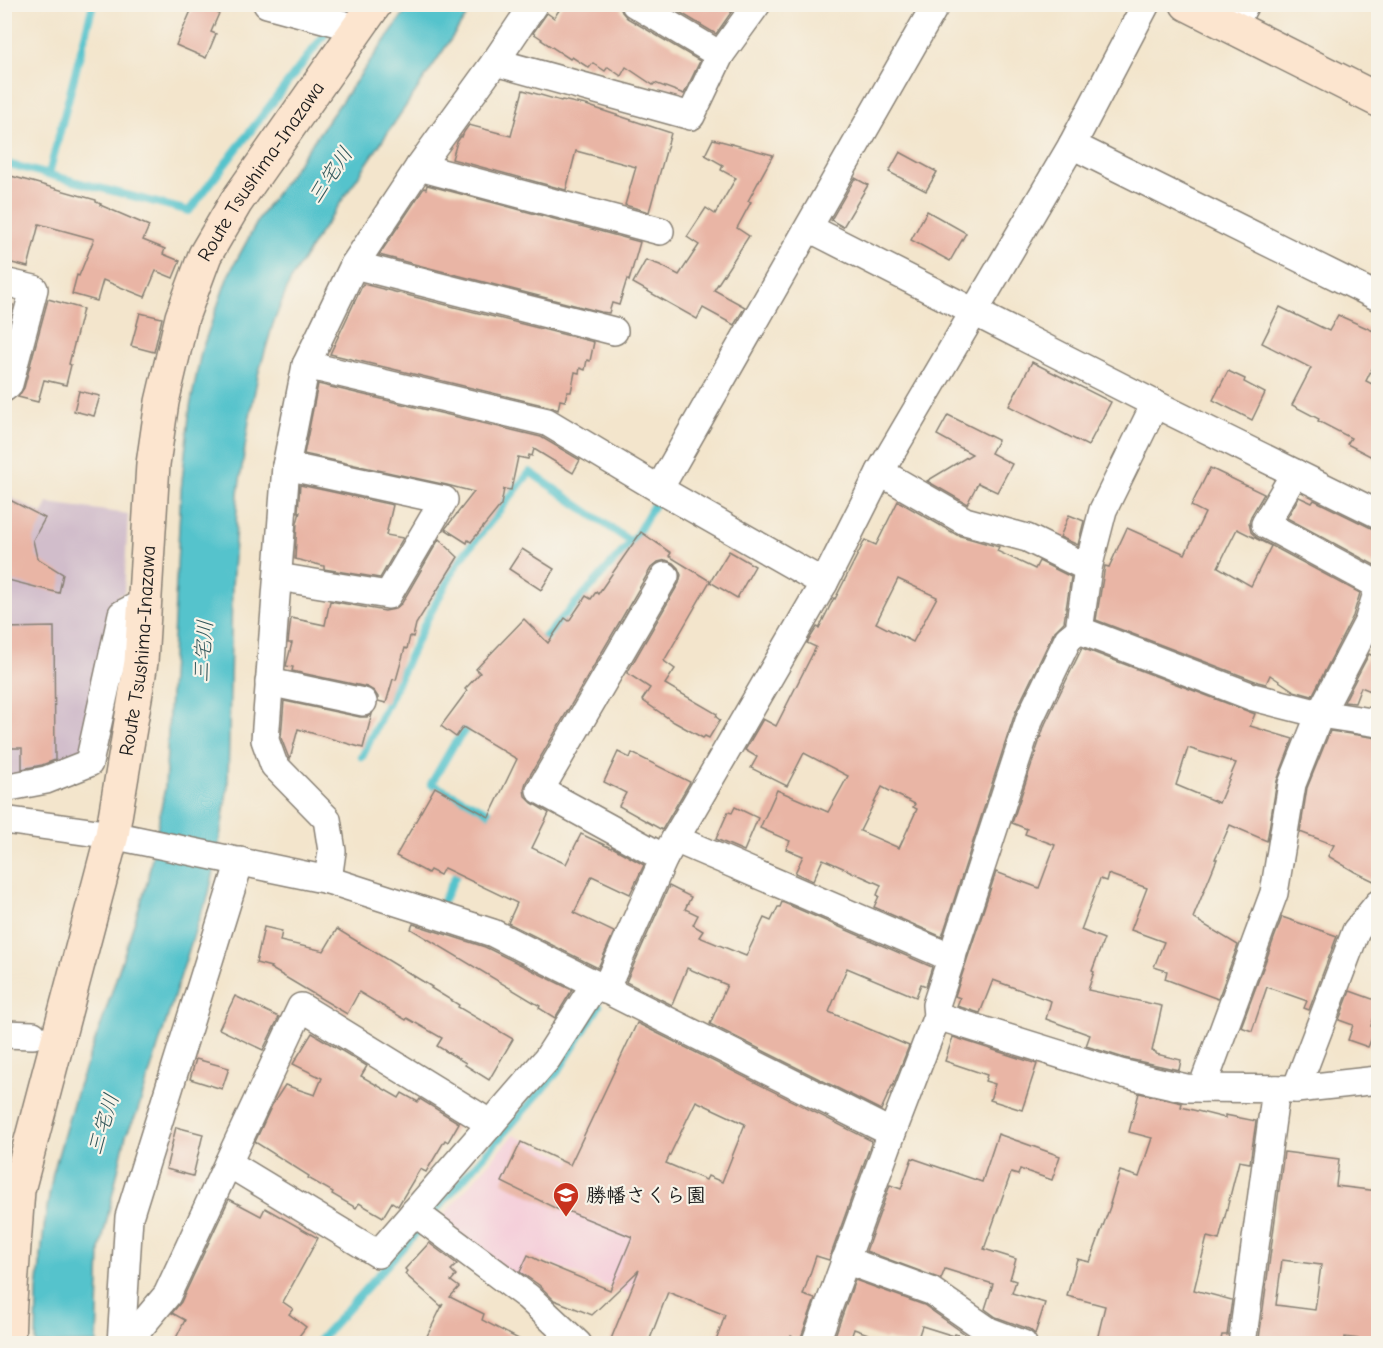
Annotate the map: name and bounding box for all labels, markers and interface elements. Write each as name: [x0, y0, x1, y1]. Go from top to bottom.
street label: Route Tsushima-Inazawa: [192, 77, 329, 265]
water label: 三宅川: [302, 142, 358, 208]
street label: Route Tsushima-Inazawa: [114, 545, 160, 757]
water label: 三宅川: [189, 619, 217, 683]
water label: 三宅川: [82, 1090, 124, 1158]
school or university icon: 勝幡さくら園: [551, 1180, 581, 1218]
place label: 勝幡さくら園: [586, 1184, 706, 1207]

